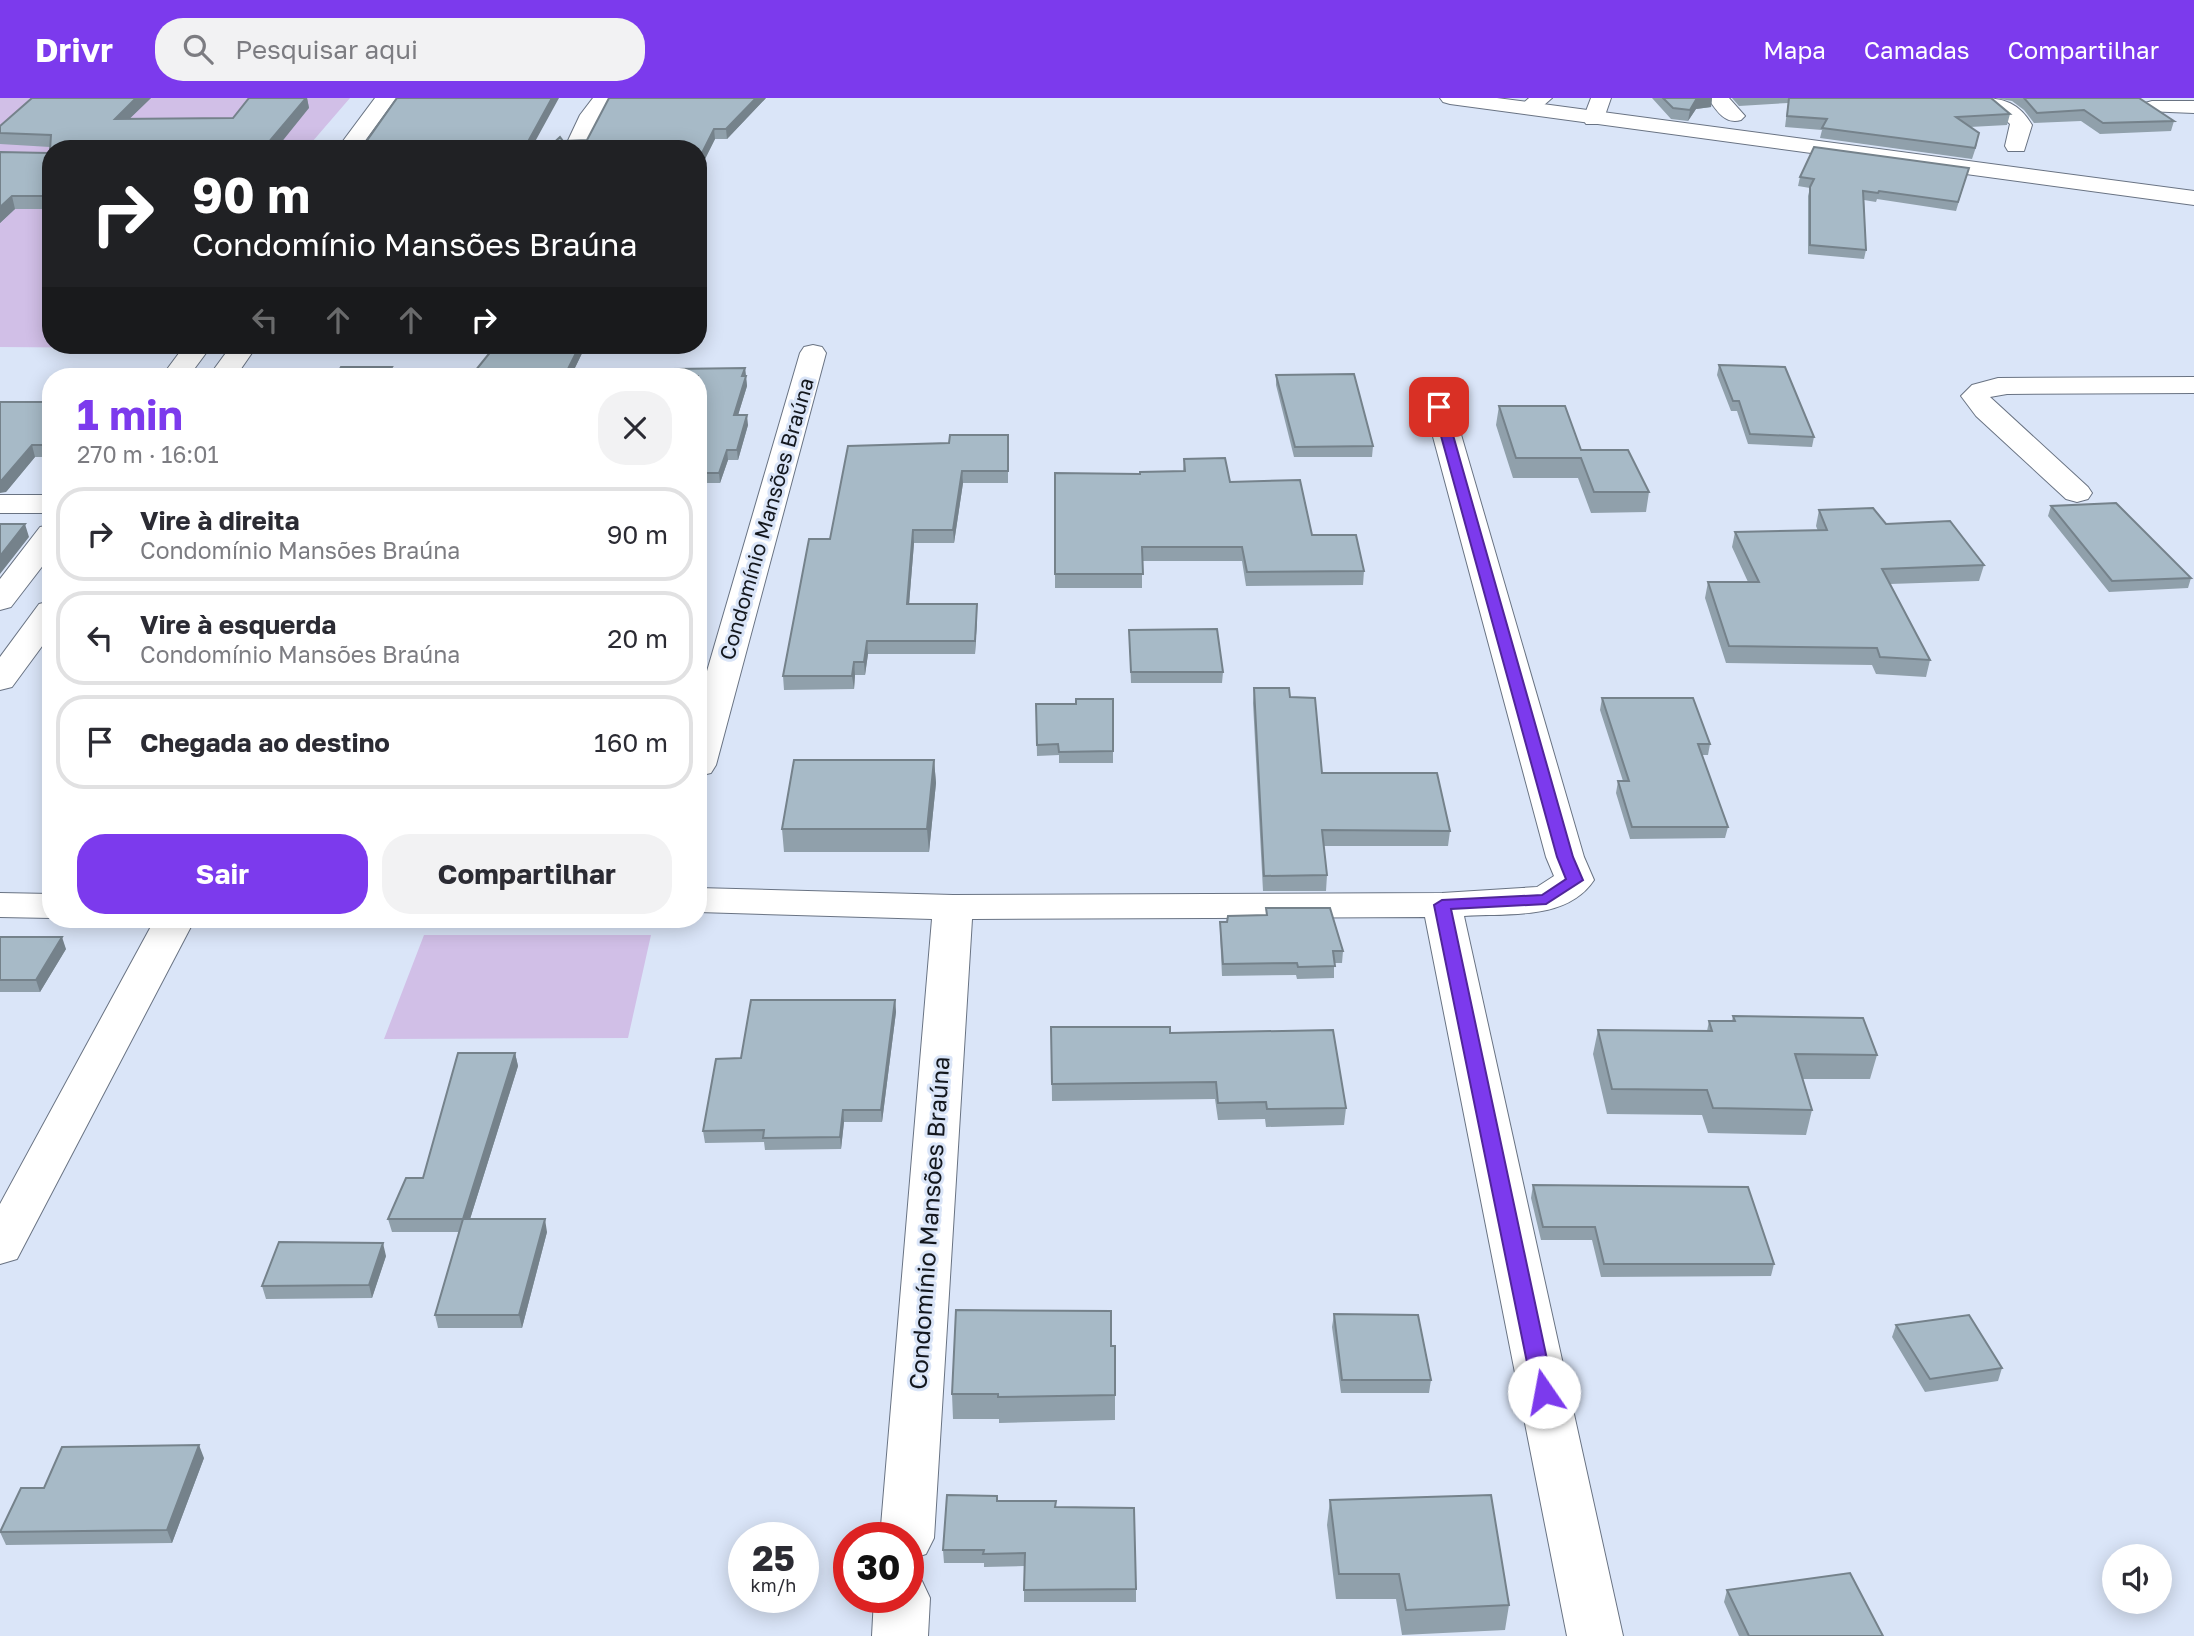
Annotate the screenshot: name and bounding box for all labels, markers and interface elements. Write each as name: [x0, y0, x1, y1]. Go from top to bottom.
search box: [155, 18, 645, 81]
text: Drivr: [35, 30, 113, 69]
icon: search: [179, 30, 217, 68]
text: Pesquisar aqui: [235, 34, 418, 65]
text: Mapa: [1763, 35, 1826, 64]
text: Camadas: [1864, 35, 1969, 64]
text: Compartilhar: [2007, 35, 2159, 64]
text: 90 m: [192, 165, 310, 224]
icon: right: [77, 168, 168, 259]
text: Condomínio Mansões Braúna: [192, 225, 638, 263]
icon: left: [246, 301, 284, 339]
icon: ahead: [319, 301, 357, 339]
icon: ahead: [392, 301, 430, 339]
icon: right: [465, 301, 503, 339]
street label: Condomínio Mansões Braúna: [713, 375, 819, 663]
pin: [1409, 377, 1469, 437]
icon: arrive: [1420, 388, 1458, 426]
text: 1 min: [77, 389, 183, 439]
button: close: [598, 391, 672, 465]
text: 270 m · 16:01: [77, 440, 219, 468]
text: Vire à direita: [140, 505, 300, 536]
icon: right: [81, 515, 119, 553]
text: 90 m: [607, 519, 668, 550]
text: Condomínio Mansões Braúna: [140, 536, 460, 564]
text: Vire à esquerda: [140, 609, 336, 640]
icon: left: [81, 619, 119, 657]
text: 20 m: [607, 623, 668, 654]
text: Condomínio Mansões Braúna: [140, 640, 460, 668]
icon: arrive: [81, 723, 119, 761]
text: Chegada ao destino: [140, 727, 390, 758]
text: 160 m: [594, 727, 668, 758]
button: Sair: [77, 834, 368, 914]
button: Compartilhar: [382, 834, 672, 914]
street label: Condomínio Mansões Braúna: [902, 1055, 955, 1391]
position arrow: [1507, 1355, 1581, 1429]
speed limit sign: 30: [833, 1522, 924, 1613]
text: 25: [752, 1537, 795, 1579]
map controls: [2102, 1544, 2172, 1614]
button: sound: [2102, 1544, 2172, 1614]
text: km/h: [751, 1574, 796, 1596]

